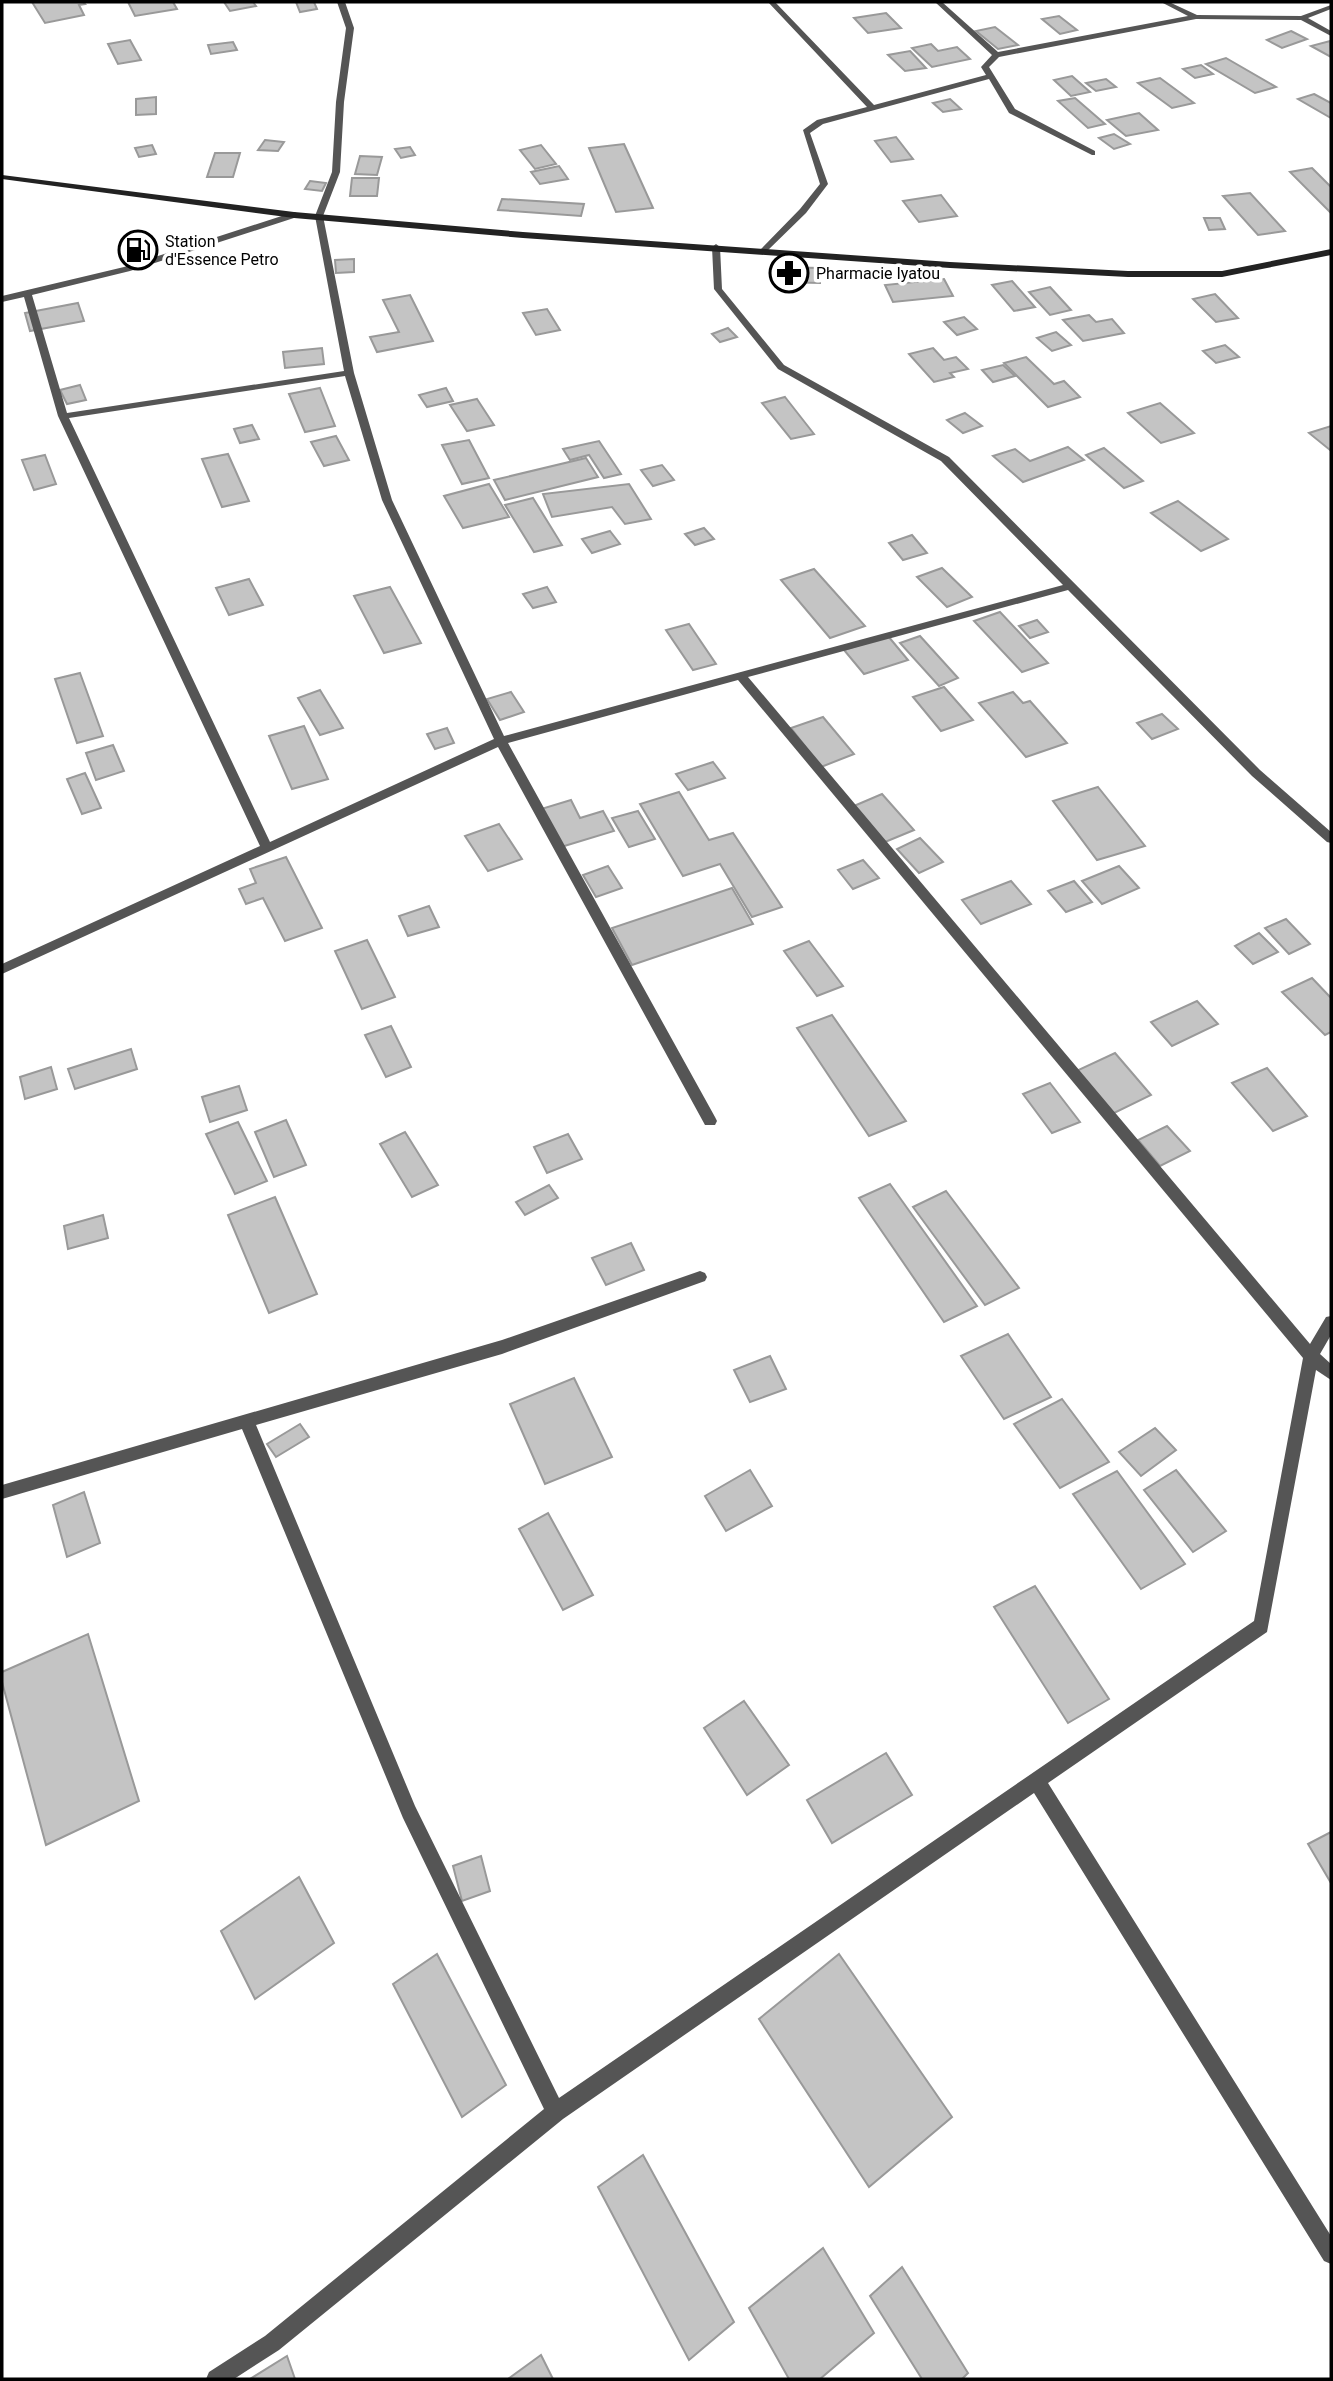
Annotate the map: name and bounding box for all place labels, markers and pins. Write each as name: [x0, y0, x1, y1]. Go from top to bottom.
fuel station icon: Station d'Essence Petro: [117, 229, 159, 271]
place label: Station d'Essence Petro: [165, 232, 279, 269]
pharmacy icon: Pharmacie Iyatou: [768, 252, 810, 294]
place label: Pharmacie Iyatou: [816, 264, 940, 283]

